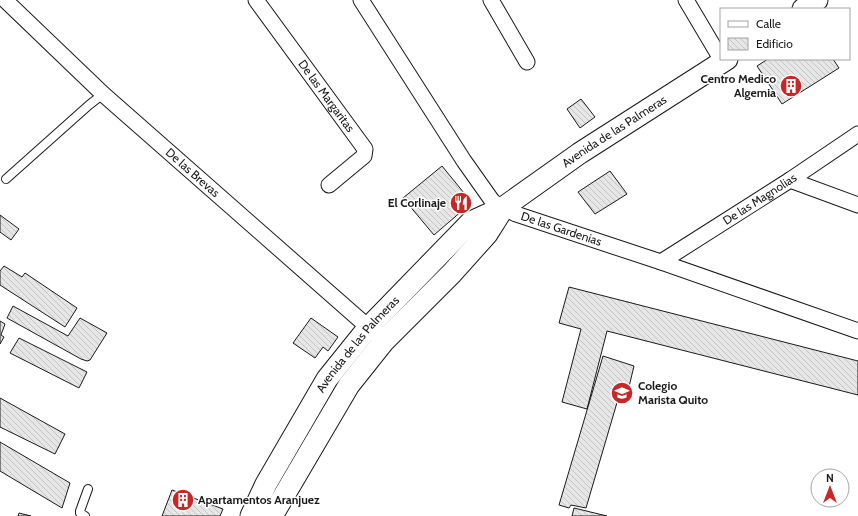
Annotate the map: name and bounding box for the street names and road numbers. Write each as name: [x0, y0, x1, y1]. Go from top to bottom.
street label: De las Margaritas: [295, 57, 358, 135]
street label: Avenida de las Palmeras: [559, 92, 669, 170]
street label: De las Brevas: [163, 145, 223, 200]
street label: De las Magnolias: [720, 170, 799, 228]
street label: De las Gardenias: [519, 208, 604, 249]
street label: Avenida de las Palmeras: [313, 293, 402, 395]

